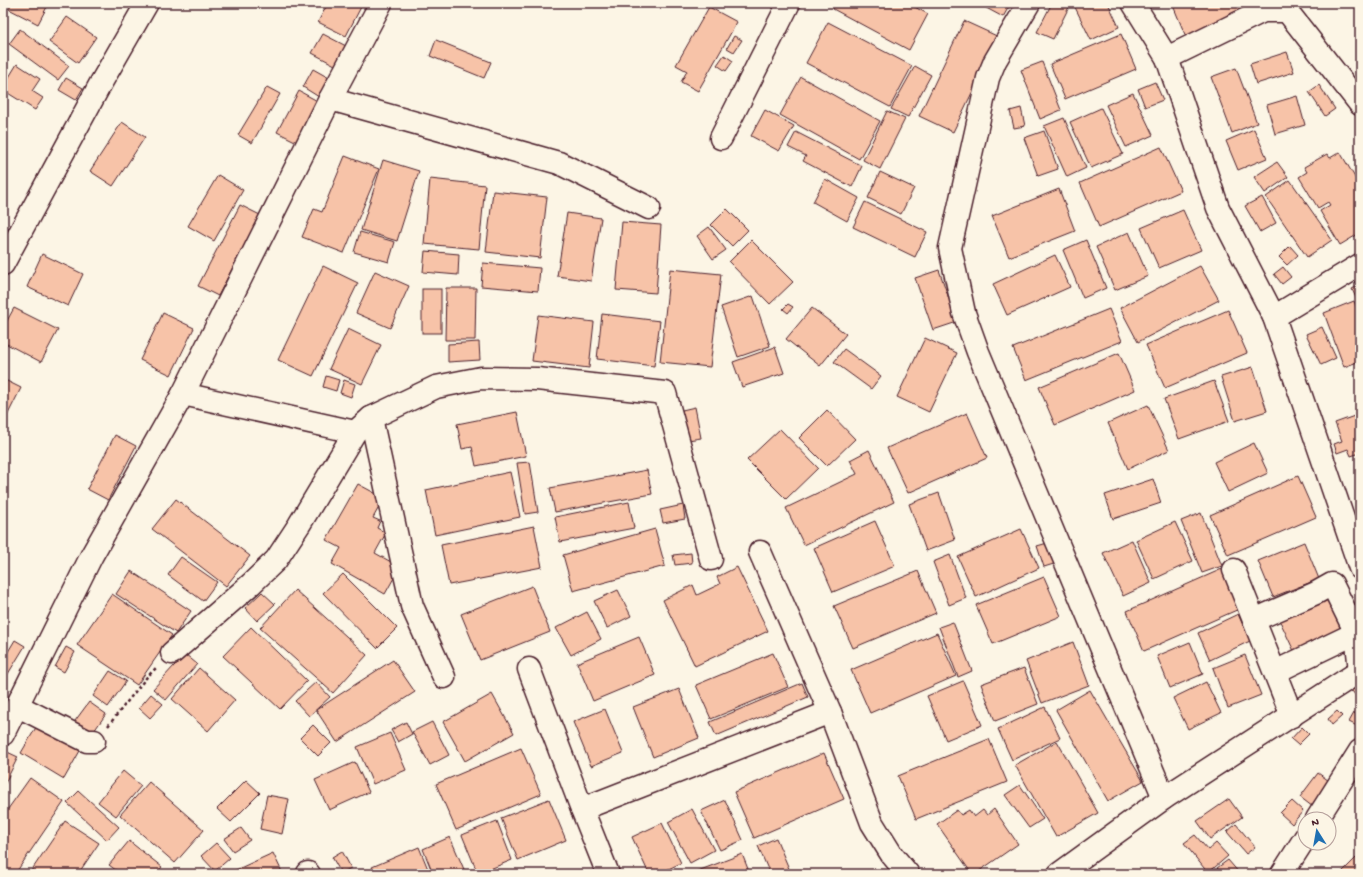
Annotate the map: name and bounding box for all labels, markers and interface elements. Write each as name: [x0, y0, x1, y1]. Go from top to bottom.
north arrow: [1297, 811, 1337, 851]
text: N: [1311, 817, 1320, 830]

